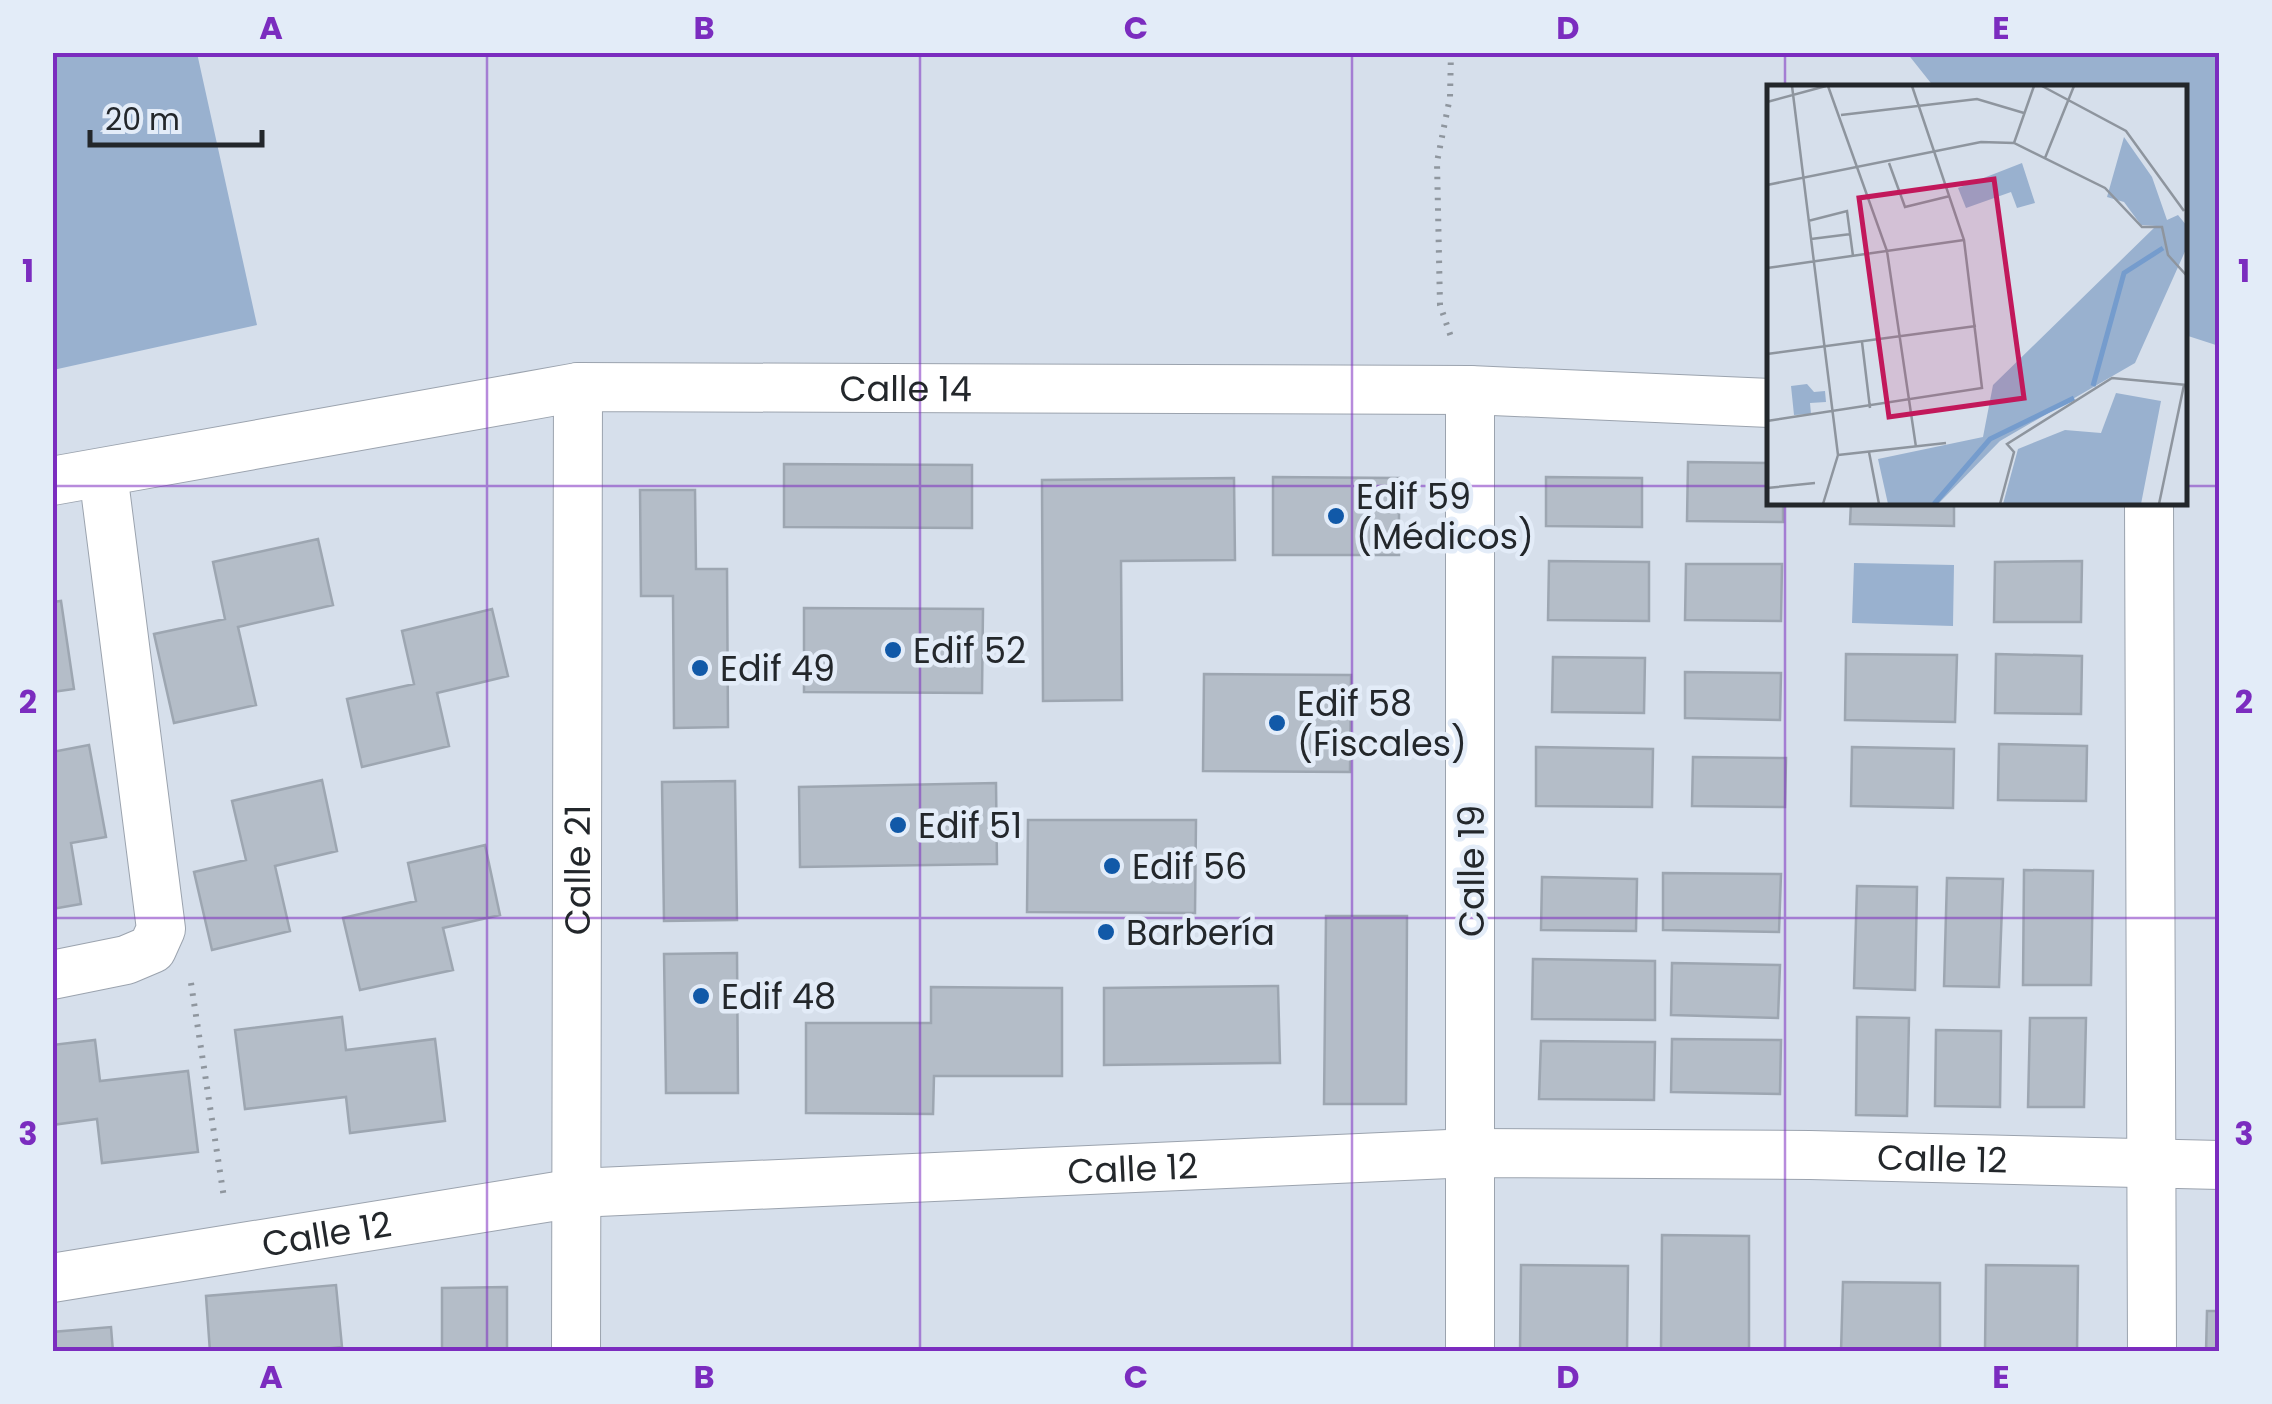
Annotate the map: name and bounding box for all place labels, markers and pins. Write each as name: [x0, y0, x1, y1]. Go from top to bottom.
place label: Edif 59 (Médicos): [1356, 472, 1534, 561]
marker: Edif 59 (Médicos): [1325, 505, 1347, 527]
place label: Edif 52: [913, 626, 1026, 675]
marker: Edif 52: [882, 639, 904, 661]
place label: Edif 49: [720, 644, 835, 693]
marker: Edif 49: [689, 657, 711, 679]
place label: Edif 58 (Fiscales): [1297, 679, 1467, 768]
marker: Edif 58 (Fiscales): [1266, 712, 1288, 734]
place label: Edif 51: [918, 801, 1022, 850]
marker: Edif 51: [887, 814, 909, 836]
place label: Edif 56: [1132, 842, 1247, 891]
marker: Edif 56: [1101, 855, 1123, 877]
place label: Barbería: [1126, 908, 1275, 957]
marker: Barbería: [1095, 921, 1117, 943]
place label: Edif 48: [721, 972, 836, 1021]
marker: Edif 48: [690, 985, 712, 1007]

